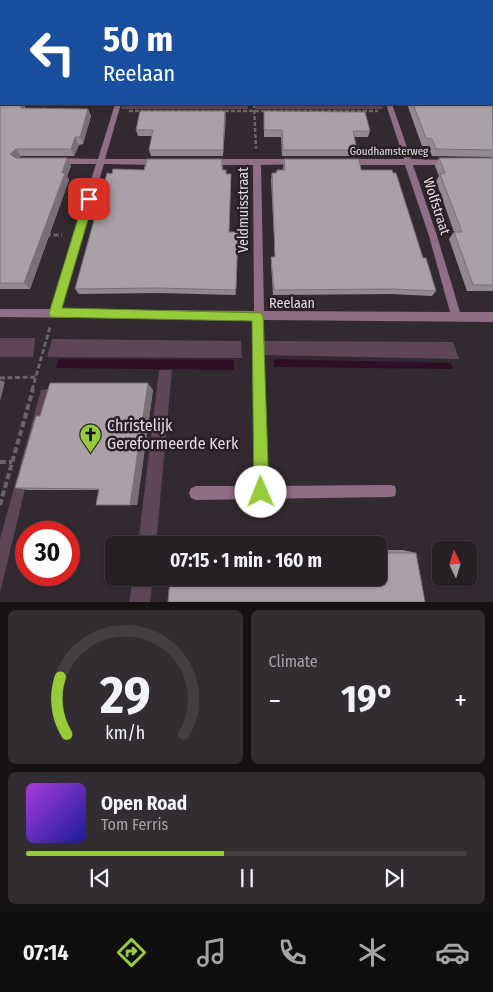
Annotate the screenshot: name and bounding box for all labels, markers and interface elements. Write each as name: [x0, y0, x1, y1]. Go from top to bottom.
text: 50 m: [103, 18, 173, 60]
icon: left: [20, 20, 85, 85]
text: Reelaan: [103, 60, 175, 87]
street label: Goudhamsterweg: [350, 145, 429, 158]
street label: Veldmuisstraat: [235, 167, 252, 253]
street label: Wolfstraat: [419, 176, 454, 237]
pin: [68, 178, 110, 220]
icon: arrive: [75, 185, 103, 213]
street label: Reelaan: [269, 295, 315, 312]
place label: Christelijk Gereformeerde Kerk: [107, 416, 239, 453]
church icon: Christelijk Gereformeerde Kerk: [79, 422, 103, 453]
position arrow: [234, 465, 286, 517]
speed limit sign: 30: [15, 521, 80, 586]
north arrow: [432, 541, 478, 586]
map controls: [432, 541, 477, 586]
text: 07:15 · 1 min · 160 m: [170, 549, 322, 572]
text: Climate: [269, 652, 318, 671]
text: 29: [99, 664, 151, 727]
text: 19°: [341, 676, 394, 722]
text: −: [269, 684, 281, 717]
text: +: [454, 684, 467, 717]
text: km/h: [105, 722, 145, 744]
text: Open Road: [101, 792, 187, 815]
text: Tom Ferris: [101, 815, 168, 834]
icon: previous: [86, 864, 114, 892]
icon: pause: [233, 864, 261, 892]
icon: next: [380, 864, 408, 892]
icon: directions: [114, 935, 149, 970]
icon: music: [194, 935, 229, 970]
icon: phone: [275, 935, 310, 970]
icon: climate: [355, 935, 390, 970]
icon: car: [435, 935, 470, 970]
text: 07:14: [23, 939, 69, 966]

